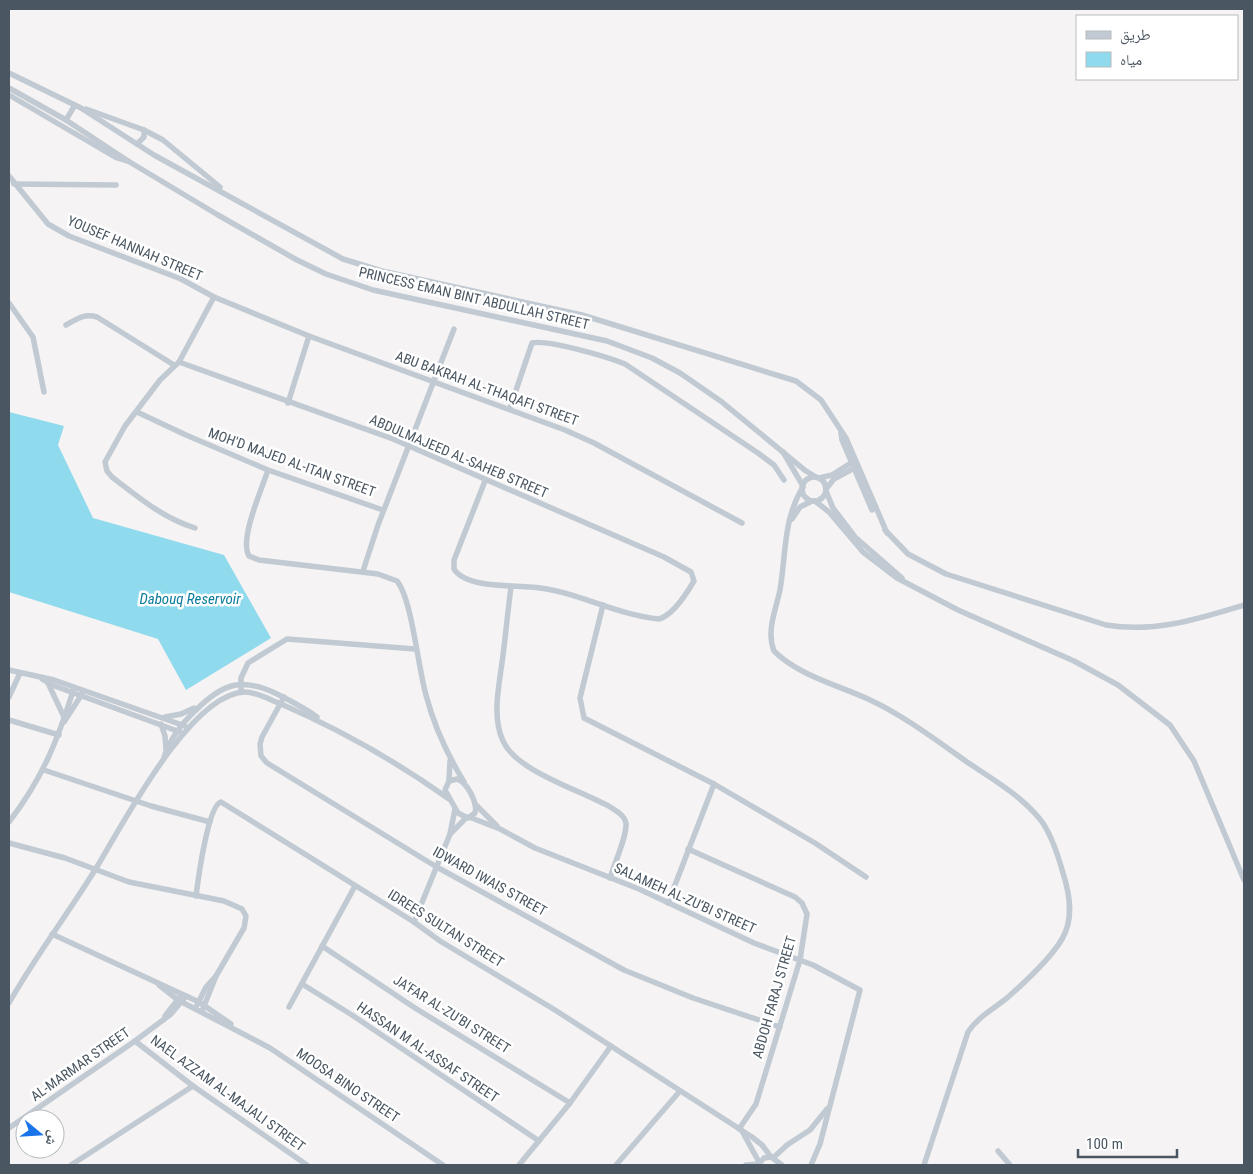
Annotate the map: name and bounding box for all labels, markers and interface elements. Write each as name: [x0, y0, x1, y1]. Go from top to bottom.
legend: [1076, 15, 1238, 80]
text: طريق: [1120, 26, 1151, 45]
text: مياه: [1120, 51, 1142, 69]
street label: YOUSEF HANNAH STREET: [65, 212, 205, 284]
street label: PRINCESS EMAN BINT ABDULLAH STREET: [357, 264, 591, 332]
street label: ABU BAKRAH AL-THAQAFI STREET: [394, 347, 580, 429]
street label: ABDULMAJEED AL-SAHEB STREET: [367, 411, 551, 501]
street label: MOH'D MAJED AL-ITAN STREET: [206, 424, 378, 500]
water label: Dabouq Reservoir: [139, 590, 241, 608]
street label: IDWARD IWAIS STREET: [430, 843, 550, 919]
street label: SALAMEH AL-ZU‘BI STREET: [612, 859, 758, 937]
street label: IDREES SULTAN STREET: [385, 886, 507, 970]
street label: ABDOH FARAJ STREET: [749, 934, 799, 1060]
street label: JA‘FAR AL-ZU‘BI STREET: [391, 972, 513, 1056]
street label: HASSAN M AL-ASSAF STREET: [354, 999, 502, 1105]
street label: AL-MARMAR STREET: [27, 1024, 133, 1104]
street label: NAEL AZZAM AL-MAJALI STREET: [148, 1032, 308, 1154]
street label: MOOSA BINO STREET: [293, 1045, 403, 1125]
north arrow: [15, 1109, 65, 1159]
scale bar: [1078, 1126, 1177, 1158]
text: ش: [41, 1128, 62, 1148]
text: 100 m: [1086, 1135, 1123, 1153]

